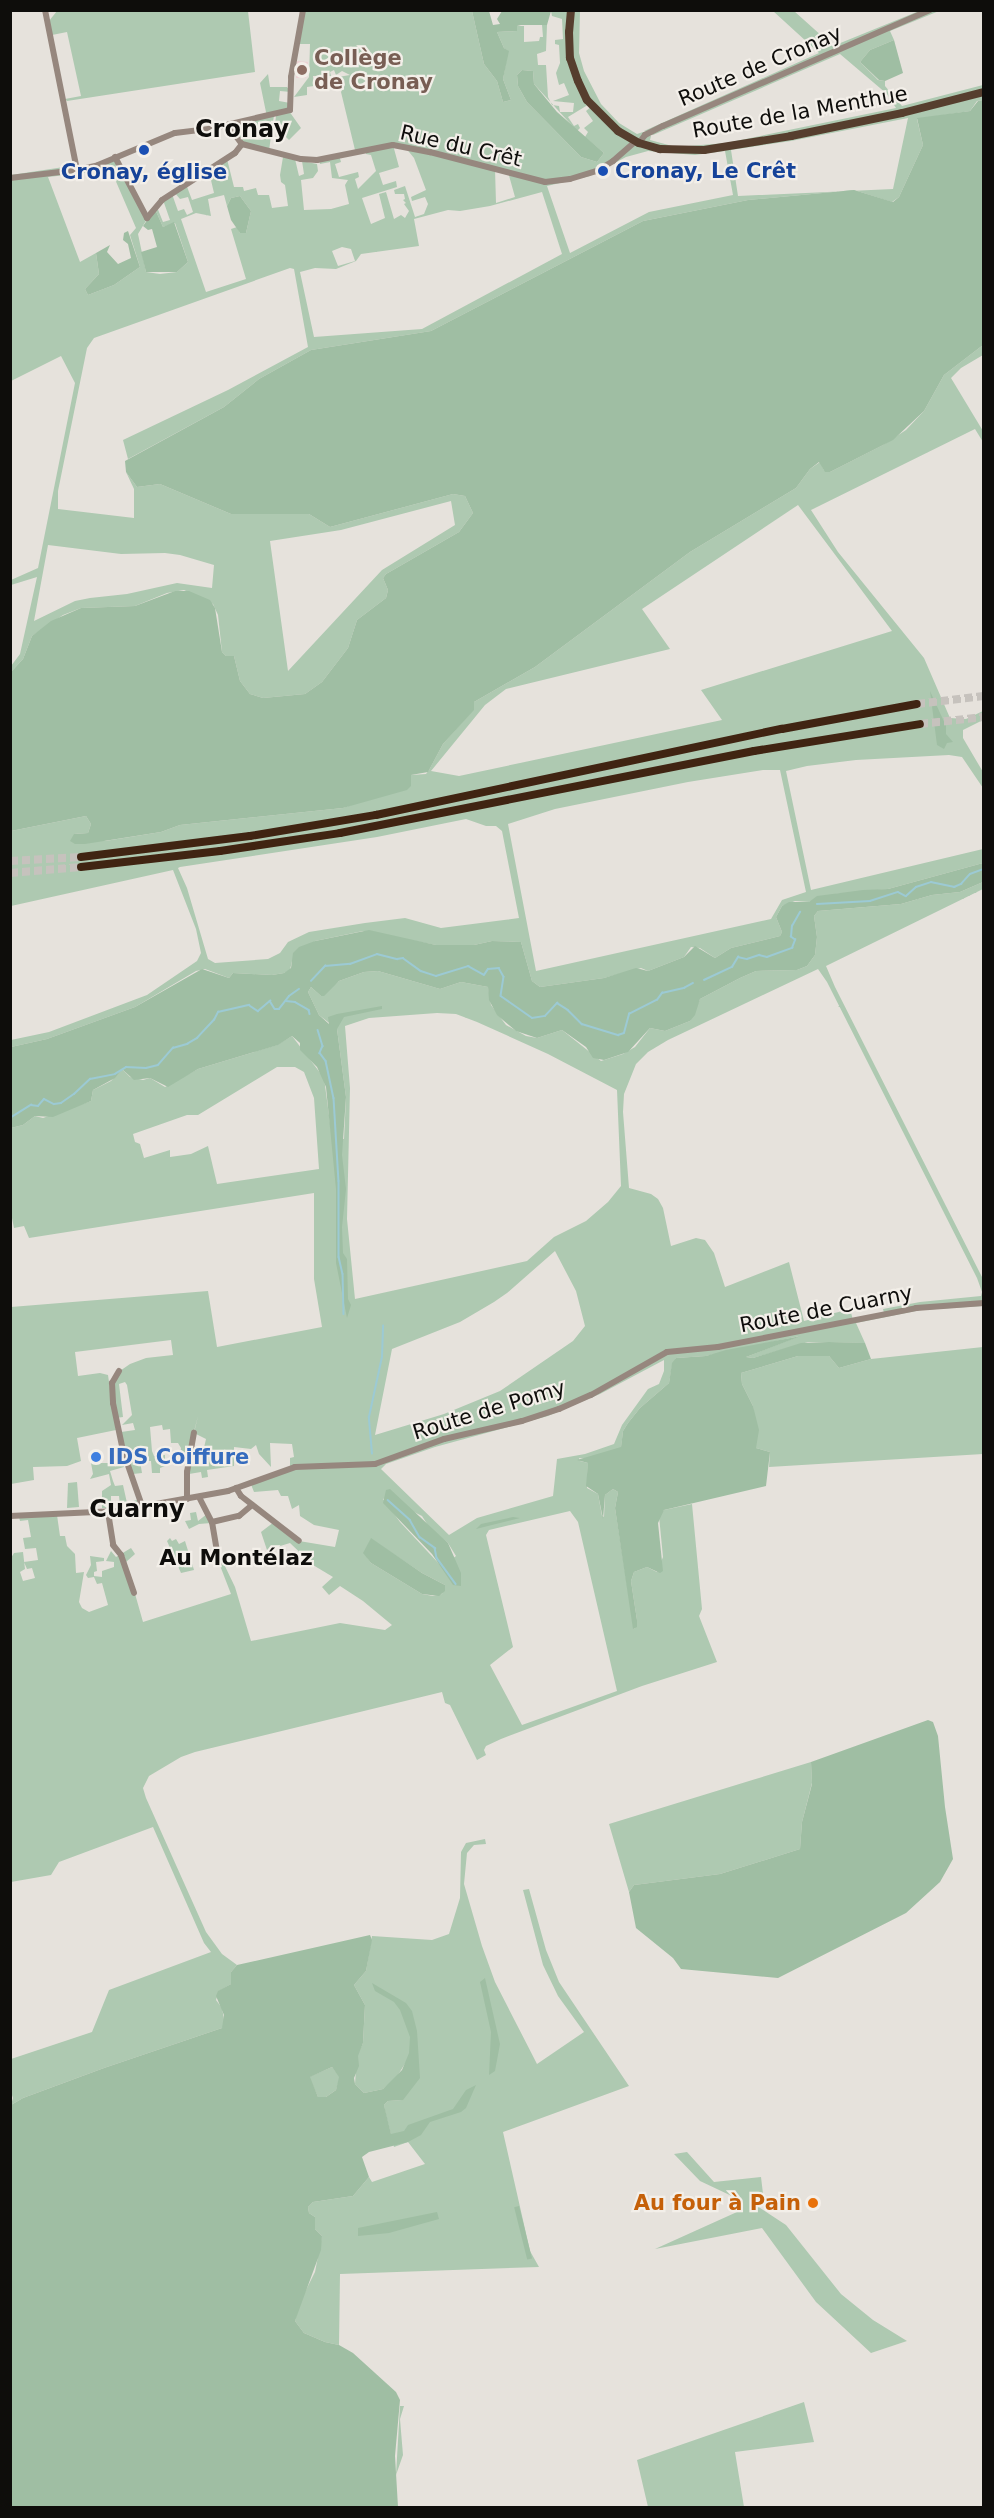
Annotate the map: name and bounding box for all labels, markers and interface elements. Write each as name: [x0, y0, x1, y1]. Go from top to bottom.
street label: Route de Cronay: [675, 20, 845, 112]
place label: Collège de Cronay: [314, 45, 433, 95]
marker: Collège de Cronay: [295, 63, 309, 77]
street label: Route de la Menthue: [690, 81, 910, 143]
district label: Cronay: [195, 116, 289, 144]
street label: Rue du Crêt: [398, 120, 524, 172]
marker: Cronay, église: [137, 143, 151, 157]
place label: Cronay, Le Crêt: [615, 158, 796, 184]
place label: Cronay, église: [61, 159, 227, 185]
marker: Cronay, Le Crêt: [596, 164, 610, 178]
street label: Route de Cuarny: [738, 1280, 914, 1338]
street label: Route de Pomy: [410, 1375, 568, 1445]
place label: IDS Coiffure: [108, 1444, 249, 1470]
marker: IDS Coiffure: [89, 1450, 103, 1464]
district label: Cuarny: [89, 1496, 185, 1524]
district label: Au Montélaz: [159, 1545, 313, 1571]
place label: Au four à Pain: [634, 2190, 801, 2216]
marker: Au four à Pain: [806, 2196, 820, 2210]

